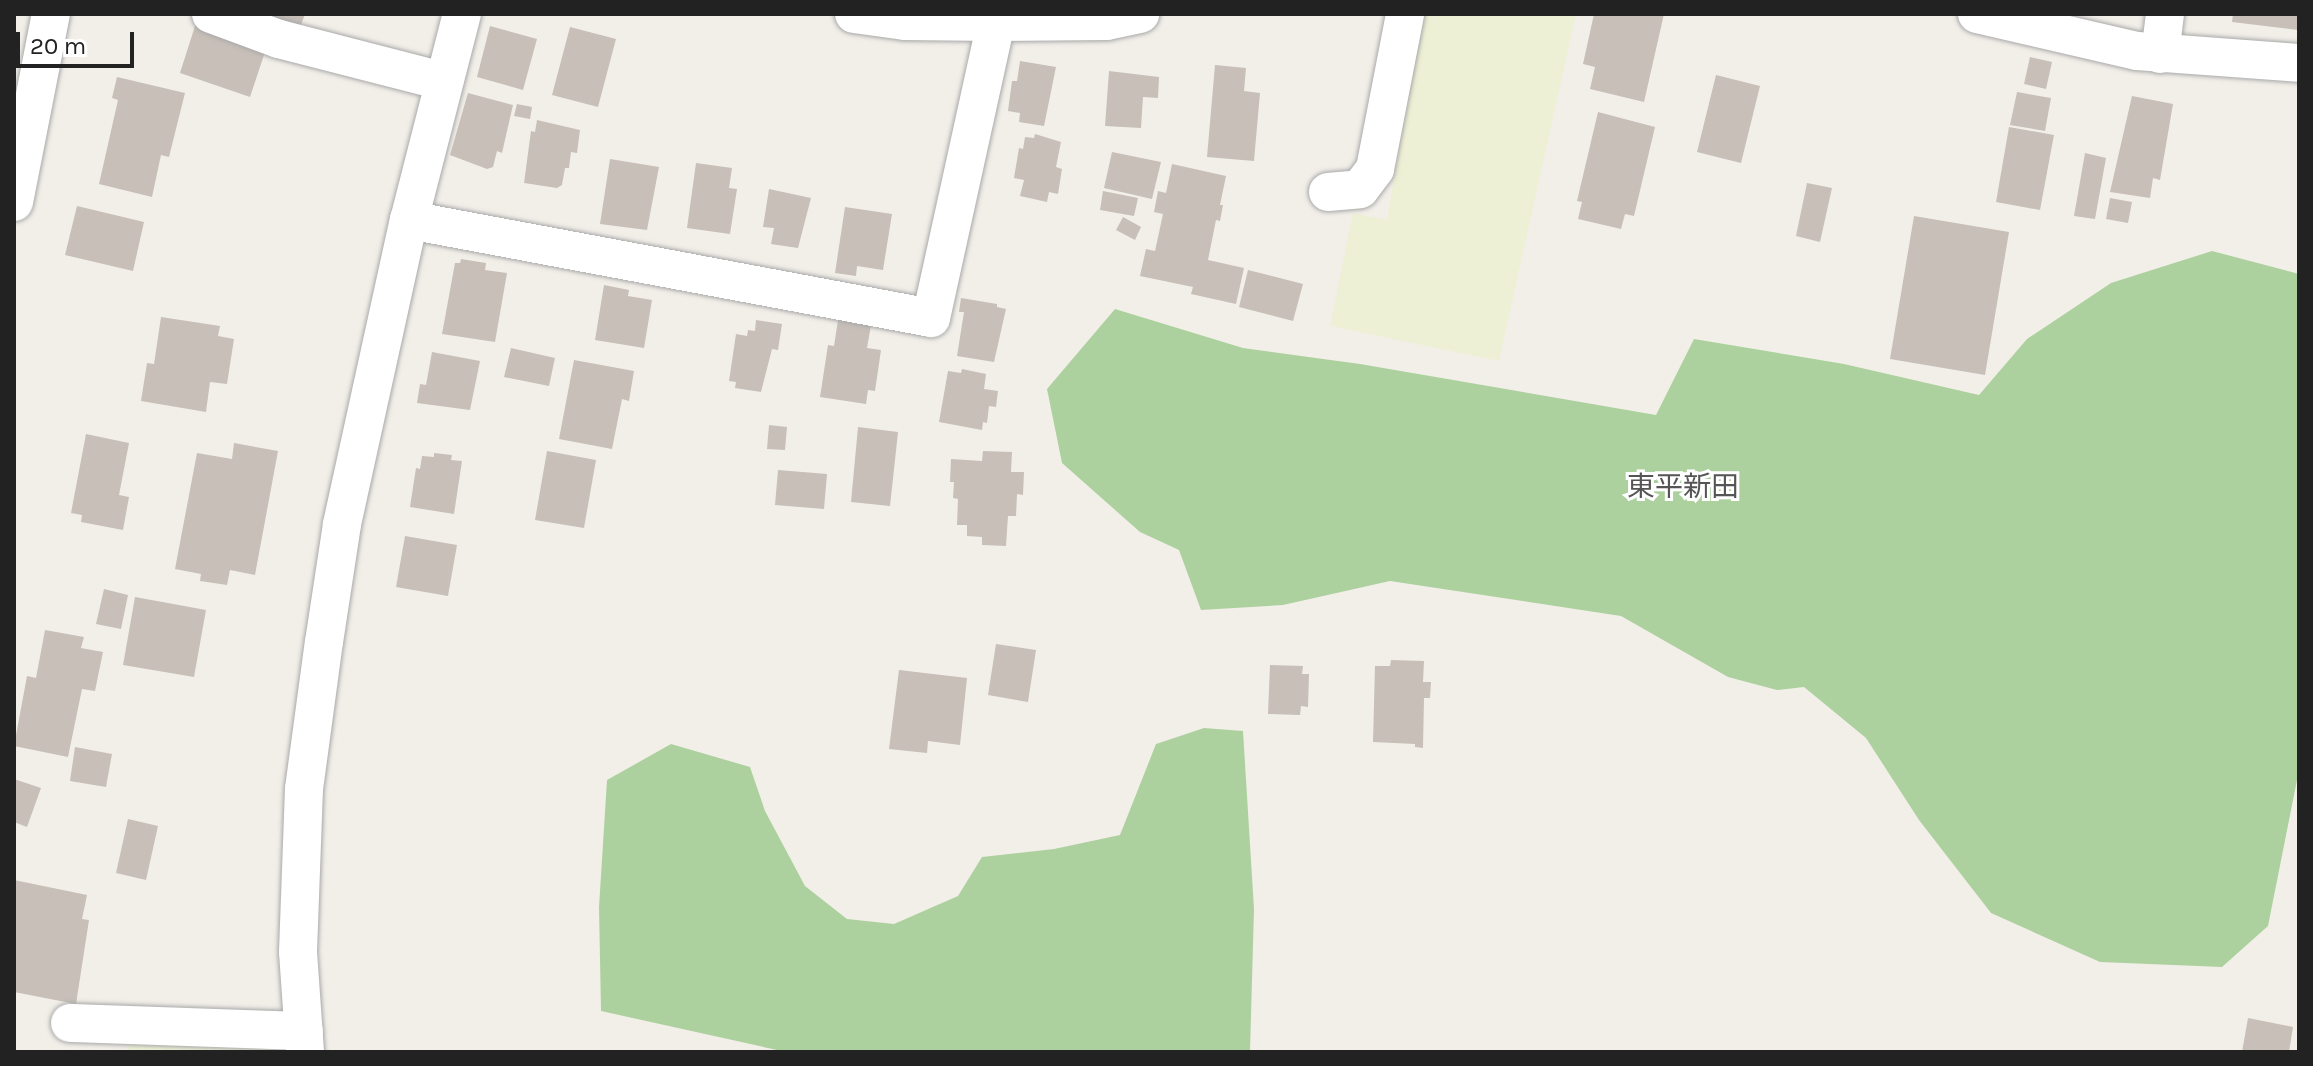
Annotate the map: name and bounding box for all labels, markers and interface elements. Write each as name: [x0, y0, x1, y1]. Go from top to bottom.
scale bar: [20, 16, 138, 66]
text: 20 m: [30, 32, 86, 60]
district label: 東平新田: [1627, 470, 1739, 504]

